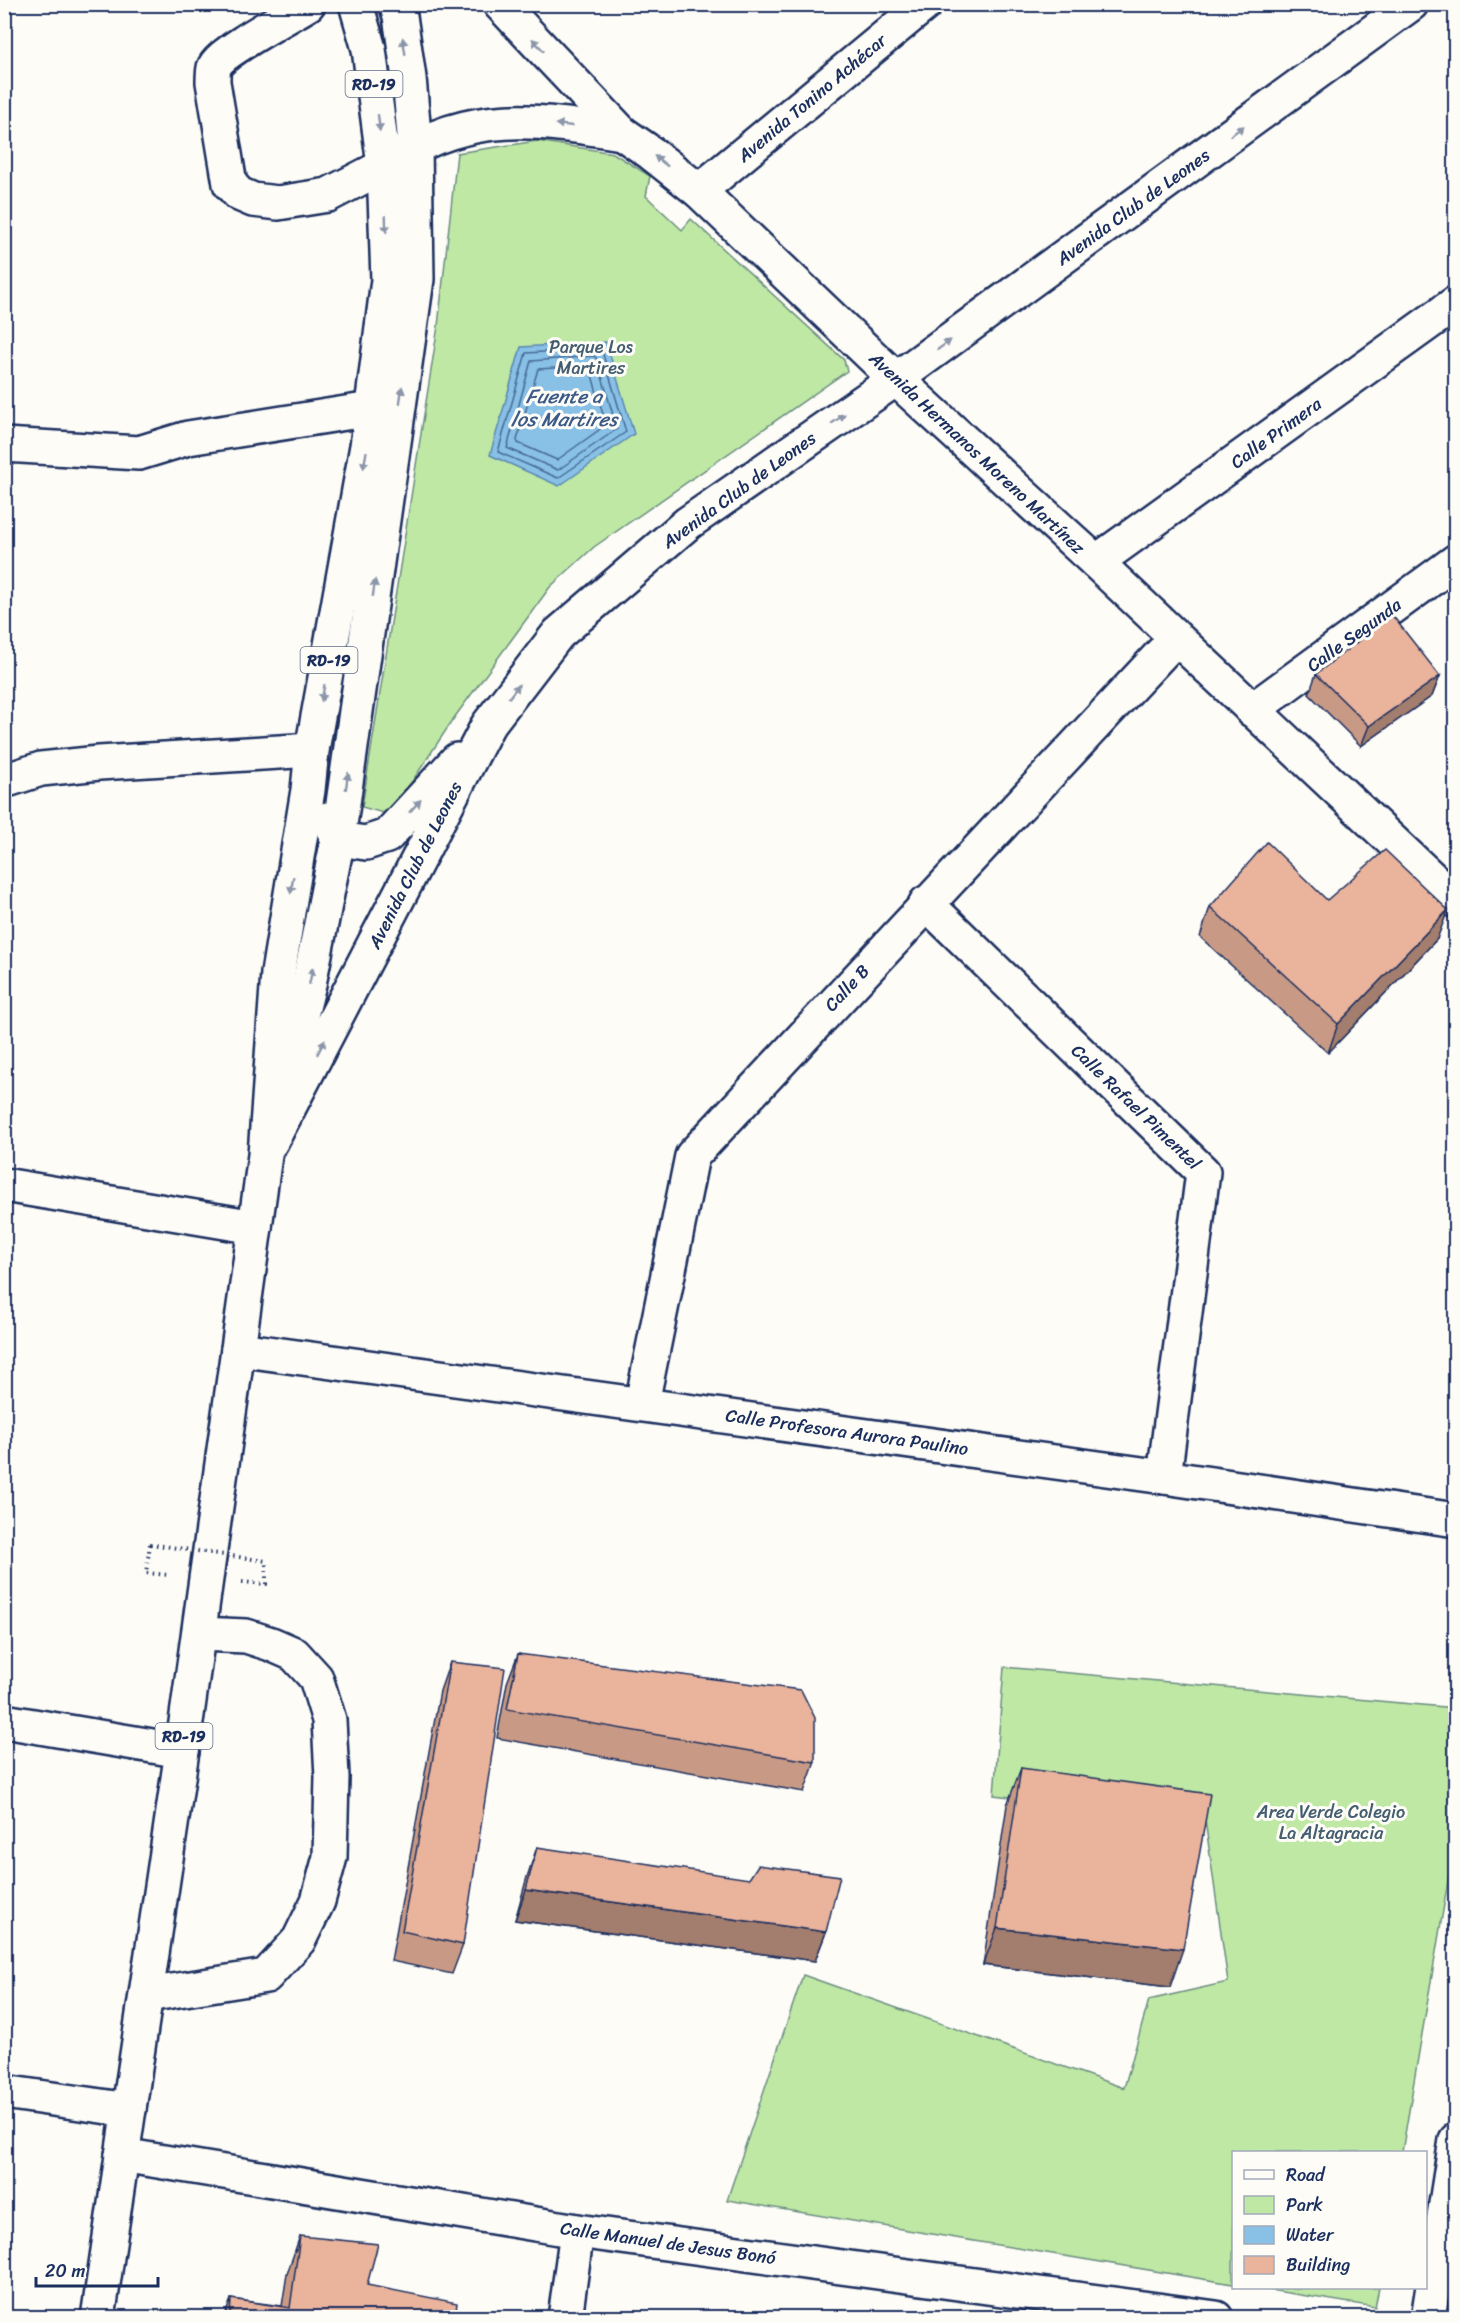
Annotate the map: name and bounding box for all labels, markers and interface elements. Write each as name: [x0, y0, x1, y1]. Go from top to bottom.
street label: Avenida Tonino Achécar: [729, 24, 895, 171]
one-way arrow: [400, 36, 409, 55]
one-way arrow: [531, 37, 545, 52]
road number: RD-19: [346, 71, 403, 97]
one-way arrow: [374, 114, 384, 133]
one-way arrow: [554, 120, 573, 129]
one-way arrow: [1229, 125, 1245, 137]
street label: Avenida Club de Leones: [1048, 139, 1218, 275]
one-way arrow: [654, 156, 669, 168]
one-way arrow: [382, 215, 391, 234]
park label: Parque Los Martires: [549, 331, 634, 384]
one-way arrow: [935, 339, 951, 351]
street label: Avenida Hermanos Moreno Martínez: [861, 343, 1093, 563]
water label: Fuente a los Martires: [511, 379, 620, 437]
one-way arrow: [396, 386, 406, 405]
street label: Calle Primera: [1223, 388, 1329, 477]
one-way arrow: [830, 413, 846, 425]
street label: Avenida Club de Leones: [654, 422, 824, 558]
one-way arrow: [360, 450, 369, 469]
one-way arrow: [369, 579, 378, 598]
street label: Calle Segunda: [1300, 589, 1409, 681]
road number: RD-19: [300, 647, 358, 673]
one-way arrow: [318, 684, 327, 703]
one-way arrow: [508, 684, 520, 700]
one-way arrow: [342, 772, 351, 791]
street label: Avenida Club de Leones: [358, 775, 471, 955]
one-way arrow: [408, 799, 422, 814]
one-way arrow: [288, 876, 297, 895]
street label: Calle B: [816, 957, 878, 1019]
one-way arrow: [307, 966, 316, 985]
street label: Calle Rafael Pimentel: [1063, 1036, 1209, 1179]
one-way arrow: [316, 1038, 326, 1055]
street label: Calle Profesora Aurora Paulino: [724, 1399, 970, 1465]
road number: RD-19: [156, 1723, 213, 1749]
park label: Area Verde Colegio La Altagracia: [1256, 1796, 1405, 1849]
legend: [1232, 2151, 1427, 2289]
text: Road: [1286, 2159, 1326, 2191]
text: Park: [1286, 2189, 1323, 2221]
street label: Calle Manuel de Jesus Bonó: [558, 2212, 779, 2274]
text: Water: [1286, 2219, 1335, 2251]
text: Building: [1286, 2249, 1350, 2281]
scale bar: [36, 2250, 158, 2288]
text: 20 m: [45, 2255, 85, 2287]

